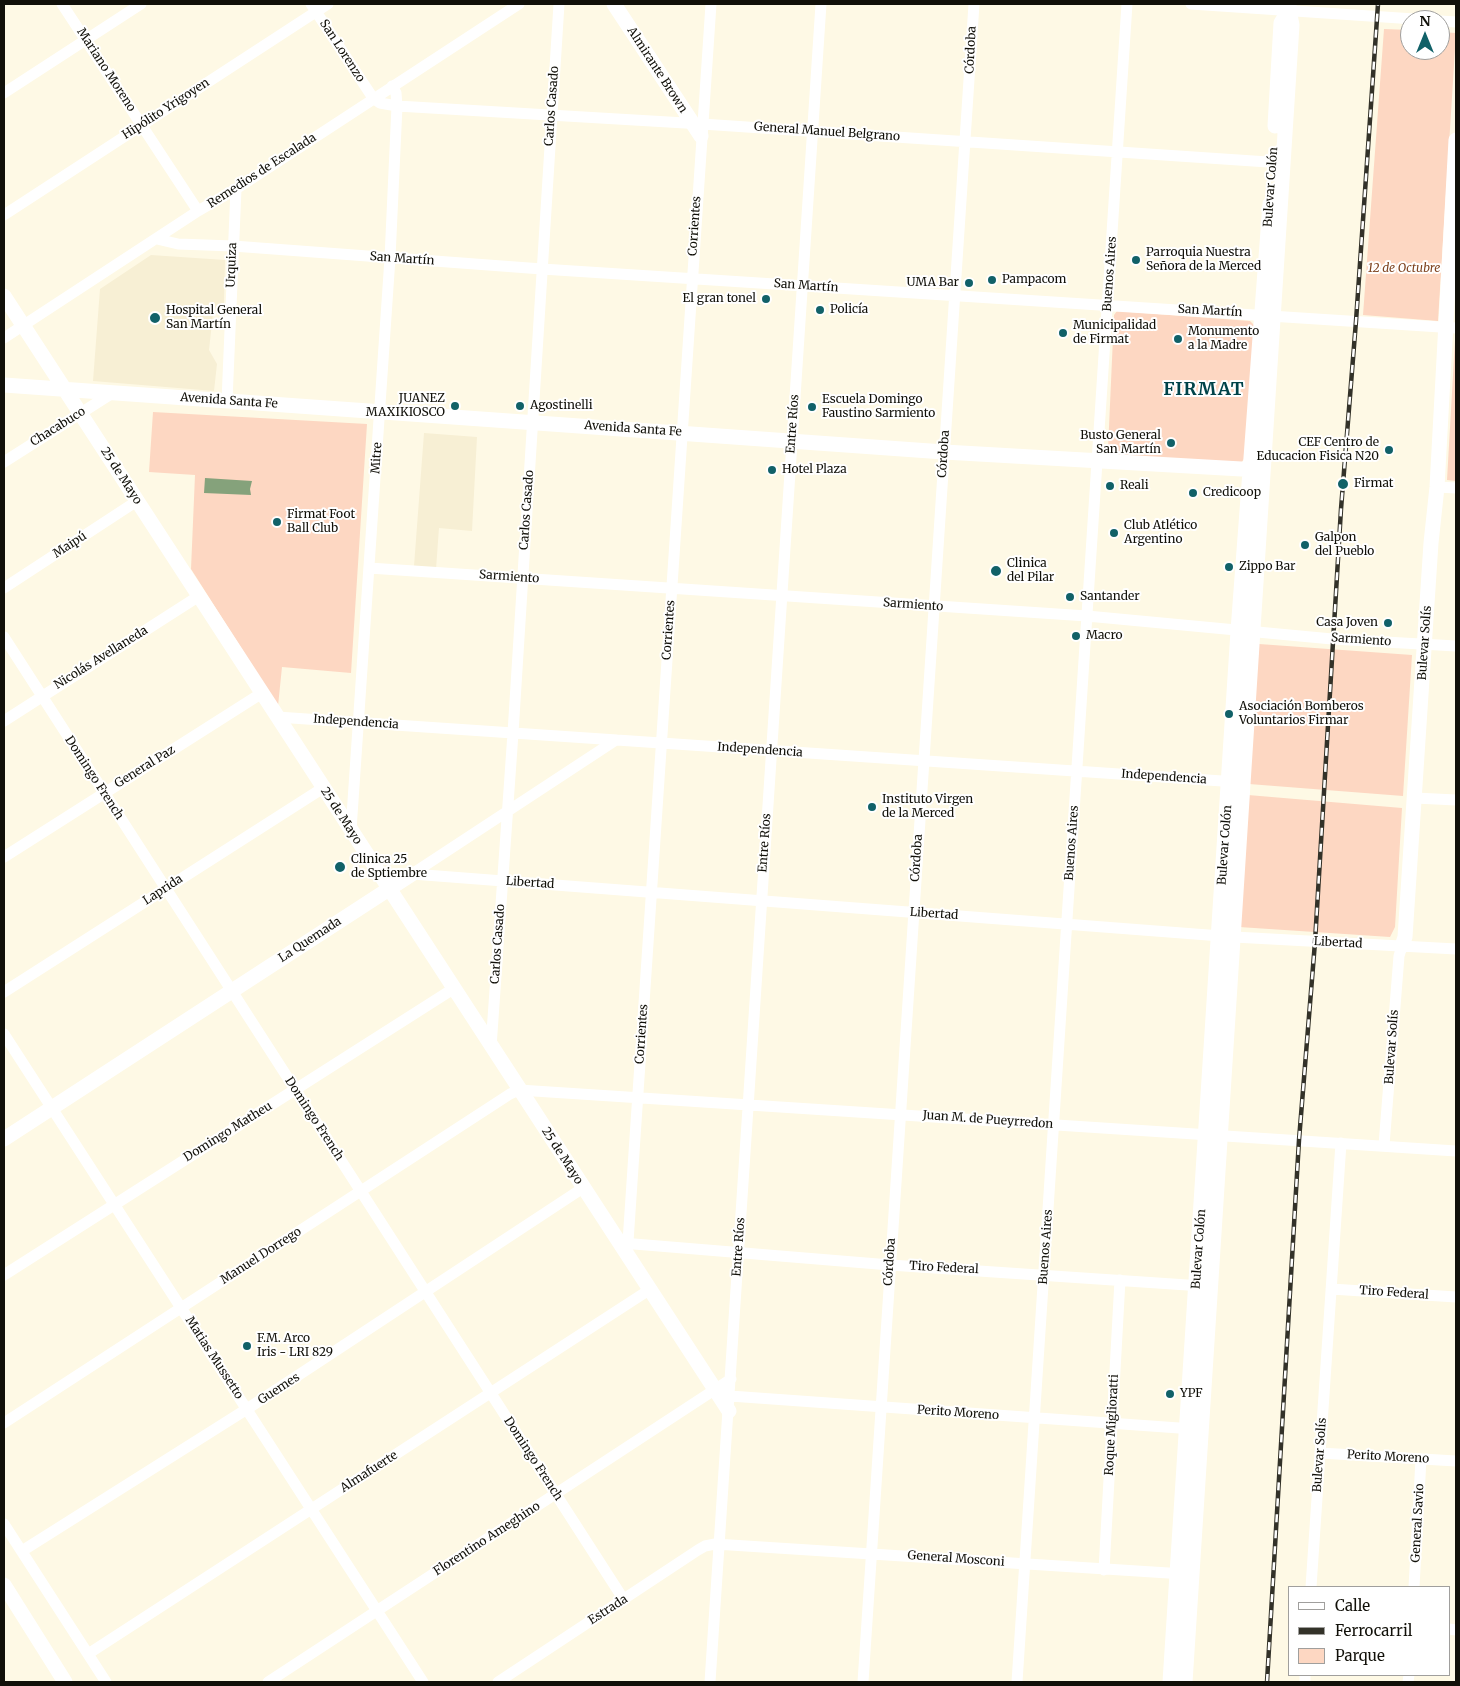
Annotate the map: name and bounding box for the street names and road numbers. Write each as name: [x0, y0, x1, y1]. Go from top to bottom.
street label: San Lorenzo: [316, 17, 368, 85]
street label: Almirante Brown: [624, 24, 690, 116]
street label: Mariano Moreno: [74, 25, 138, 115]
street label: Córdoba: [963, 26, 979, 74]
street label: Carlos Casado: [542, 66, 562, 146]
street label: Hipólito Yrigoyen: [120, 75, 212, 143]
street label: General Manuel Belgrano: [754, 120, 900, 144]
street label: Remedios de Escalada: [205, 131, 319, 211]
street label: Bulevar Colón: [1261, 146, 1281, 228]
street label: Corrientes: [686, 196, 704, 256]
street label: Buenos Aires: [1100, 236, 1120, 312]
street label: Urquiza: [224, 242, 240, 288]
street label: San Martín: [369, 250, 435, 268]
street label: San Martín: [773, 277, 839, 295]
street label: San Martín: [1177, 302, 1243, 320]
street label: Avenida Santa Fe: [180, 390, 278, 412]
street label: Entre Ríos: [784, 394, 802, 454]
street label: Chacabuco: [28, 404, 88, 450]
street label: Avenida Santa Fe: [584, 418, 682, 440]
street label: Córdoba: [935, 430, 953, 478]
street label: Mitre: [369, 442, 385, 474]
street label: 25 de Mayo: [97, 445, 145, 507]
street label: Carlos Casado: [517, 470, 537, 550]
street label: Maipú: [51, 529, 89, 561]
street label: Sarmiento: [478, 568, 540, 586]
street label: Sarmiento: [882, 596, 944, 614]
street label: Corrientes: [660, 600, 678, 660]
street label: Bulevar Solís: [1415, 605, 1435, 681]
street label: Nicolás Avellaneda: [52, 623, 150, 693]
street label: Sarmiento: [1330, 631, 1392, 649]
street label: Independencia: [313, 712, 399, 732]
street label: Domingo French: [62, 733, 126, 823]
street label: Independencia: [717, 740, 803, 760]
street label: General Paz: [112, 743, 178, 791]
street label: Independencia: [1121, 767, 1207, 787]
street label: 25 de Mayo: [317, 785, 365, 847]
street label: Bulevar Colón: [1215, 804, 1235, 886]
street label: Buenos Aires: [1062, 805, 1082, 881]
street label: Entre Ríos: [756, 813, 774, 873]
street label: Córdoba: [908, 834, 926, 882]
street label: Laprida: [140, 872, 186, 908]
street label: Libertad: [505, 874, 555, 892]
street label: Carlos Casado: [488, 904, 508, 984]
street label: Libertad: [909, 905, 959, 923]
street label: La Quemada: [276, 914, 344, 966]
street label: Libertad: [1313, 935, 1363, 951]
street label: Corrientes: [633, 1004, 651, 1064]
street label: Bulevar Solís: [1382, 1009, 1402, 1085]
street label: Domingo French: [282, 1074, 346, 1164]
street label: Domingo Matheu: [181, 1099, 275, 1165]
street label: Juan M. de Pueyrredon: [922, 1108, 1054, 1132]
street label: 25 de Mayo: [538, 1125, 586, 1187]
street label: Bulevar Colón: [1189, 1208, 1209, 1290]
street label: Buenos Aires: [1036, 1209, 1056, 1285]
street label: Entre Ríos: [730, 1217, 748, 1277]
street label: Manuel Dorrego: [218, 1225, 304, 1287]
street label: Córdoba: [881, 1238, 899, 1286]
street label: Tiro Federal: [909, 1259, 979, 1277]
street label: Tiro Federal: [1359, 1283, 1429, 1303]
street label: Matias Mussetto: [182, 1314, 246, 1402]
street label: Guemes: [256, 1370, 302, 1408]
street label: Roque Miglioratti: [1102, 1374, 1122, 1476]
street label: Perito Moreno: [916, 1403, 1000, 1423]
street label: Domingo French: [501, 1414, 565, 1504]
street label: Bulevar Solís: [1310, 1417, 1330, 1493]
street label: Almafuerte: [338, 1448, 400, 1496]
street label: Perito Moreno: [1347, 1448, 1429, 1466]
street label: General Savio: [1409, 1483, 1427, 1563]
street label: Florentino Ameghino: [431, 1499, 543, 1579]
street label: General Mosconi: [907, 1548, 1005, 1570]
street label: Estrada: [586, 1592, 630, 1628]

